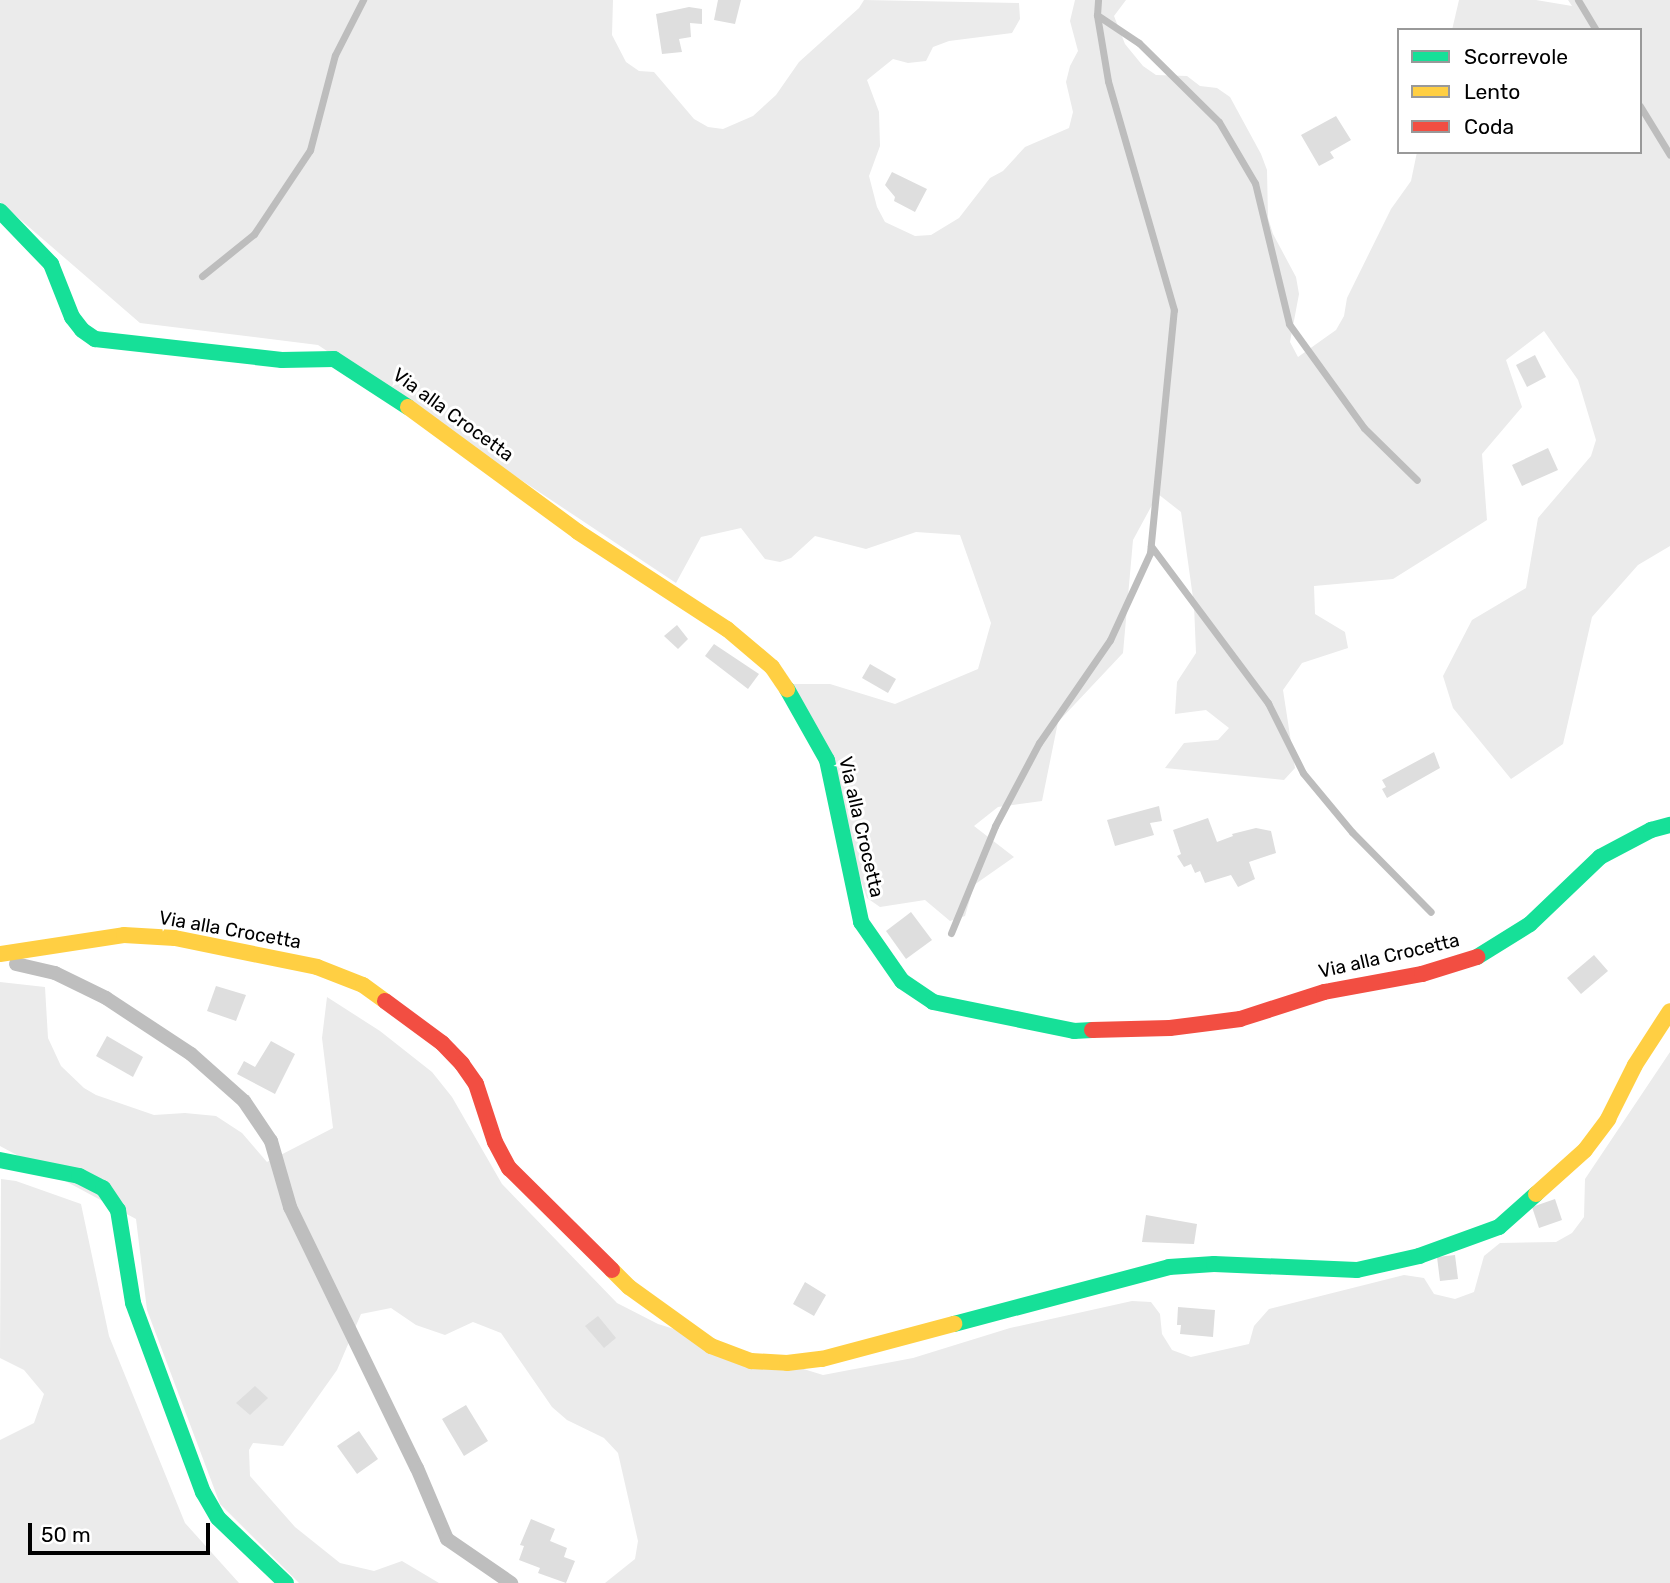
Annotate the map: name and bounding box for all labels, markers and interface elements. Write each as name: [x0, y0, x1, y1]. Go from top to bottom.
legend: [1397, 28, 1642, 154]
text: Scorrevole: [1464, 44, 1568, 69]
text: Lento: [1464, 79, 1520, 104]
text: Coda: [1464, 114, 1514, 139]
street label: Via alla Crocetta: [388, 363, 518, 467]
street label: Via alla Crocetta: [834, 754, 888, 900]
street label: Via alla Crocetta: [157, 906, 303, 954]
street label: Via alla Crocetta: [1316, 929, 1462, 983]
scale bar: [32, 1510, 214, 1554]
text: 50 m: [41, 1522, 91, 1547]

